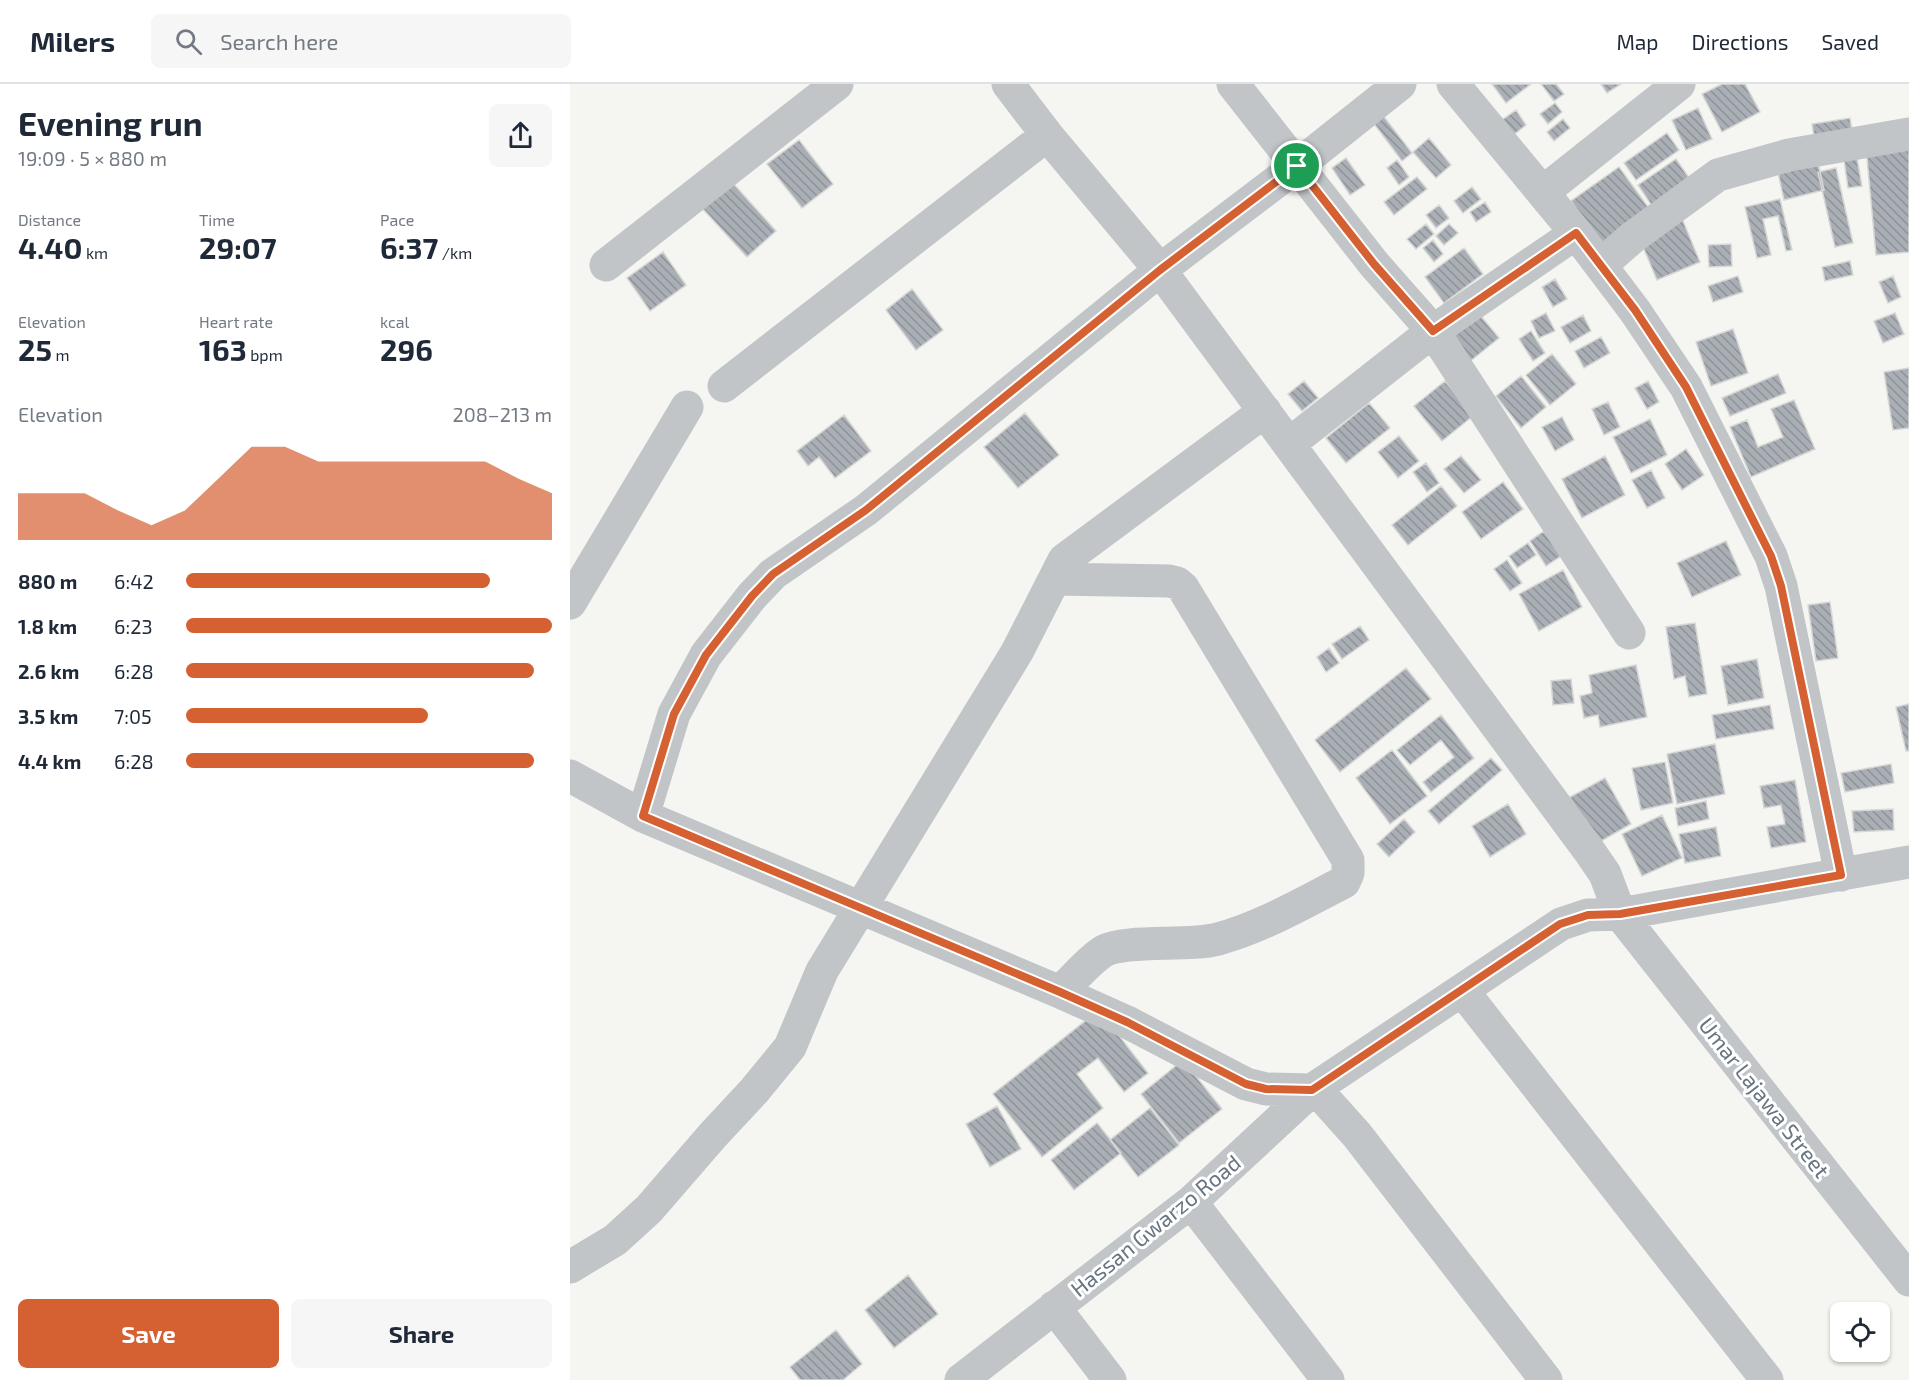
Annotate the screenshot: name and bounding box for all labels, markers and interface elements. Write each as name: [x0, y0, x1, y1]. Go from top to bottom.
search box: [151, 14, 571, 68]
text: Milers: [30, 24, 115, 58]
icon: search: [172, 25, 205, 58]
text: Search here: [220, 28, 338, 54]
text: Map: [1616, 29, 1659, 54]
text: Directions: [1692, 29, 1788, 54]
text: Saved: [1821, 29, 1879, 54]
text: Evening run: [18, 103, 203, 143]
button: share: [489, 104, 552, 167]
pin: [1271, 140, 1322, 191]
text: 19:09 · 5 × 880 m: [18, 146, 167, 170]
icon: arrive: [1280, 149, 1313, 182]
text: Distance: [18, 210, 81, 229]
text: Time: [199, 210, 235, 229]
text: Pace: [380, 210, 414, 229]
text: 4.40: [18, 229, 82, 265]
text: 29:07: [199, 229, 277, 265]
text: 6:37: [380, 229, 438, 265]
text: km: [82, 243, 108, 262]
text: /km: [438, 243, 472, 262]
text: Elevation: [18, 312, 86, 331]
text: Heart rate: [199, 312, 273, 331]
text: kcal: [380, 312, 409, 331]
text: 25: [18, 331, 52, 367]
text: 163: [199, 331, 247, 367]
text: 296: [380, 331, 433, 367]
text: m: [52, 345, 70, 364]
text: bpm: [247, 345, 283, 364]
text: Elevation: [18, 402, 103, 426]
text: 208–213 m: [452, 402, 552, 426]
text: 880 m: [18, 569, 77, 593]
text: 6:42: [114, 569, 154, 593]
text: 1.8 km: [18, 614, 77, 638]
text: 6:23: [114, 614, 153, 638]
text: 2.6 km: [18, 659, 79, 683]
text: 6:28: [114, 659, 154, 683]
text: 3.5 km: [18, 704, 78, 728]
text: 7:05: [114, 704, 152, 728]
text: 4.4 km: [18, 749, 81, 773]
text: 6:28: [114, 749, 154, 773]
street label: Umar Lajawa Street: [1694, 1012, 1836, 1183]
street label: Hassan Gwarzo Road: [1065, 1149, 1245, 1301]
button: Save: [18, 1299, 279, 1368]
button: Share: [291, 1299, 552, 1368]
map controls: [1830, 1302, 1890, 1362]
button: locate: [1830, 1302, 1890, 1362]

